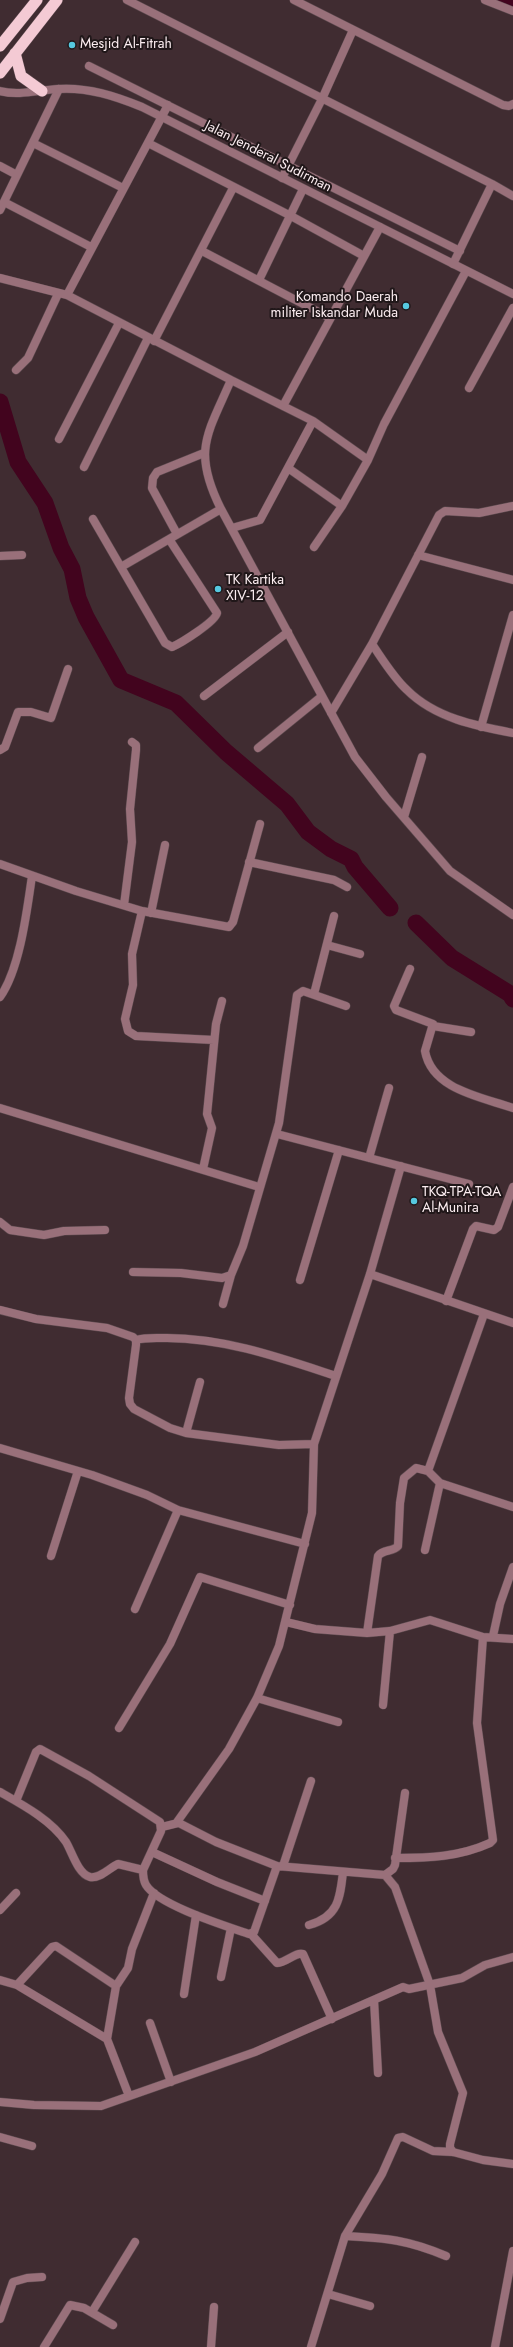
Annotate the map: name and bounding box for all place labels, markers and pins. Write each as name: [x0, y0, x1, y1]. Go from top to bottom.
place label: Mesjid Al-Fitrah: [80, 37, 172, 53]
marker: Mesjid Al-Fitrah: [67, 40, 77, 50]
place label: Komando Daerah militer Iskandar Muda: [271, 290, 398, 322]
marker: Komando Daerah militer Iskandar Muda: [401, 301, 411, 311]
place label: TK Kartika XIV-12: [226, 573, 284, 606]
marker: TK Kartika XIV-12: [213, 584, 223, 594]
place label: TKQ-TPA-TQA Al-Munira: [422, 1185, 501, 1218]
marker: TKQ-TPA-TQA Al-Munira: [409, 1196, 419, 1206]

